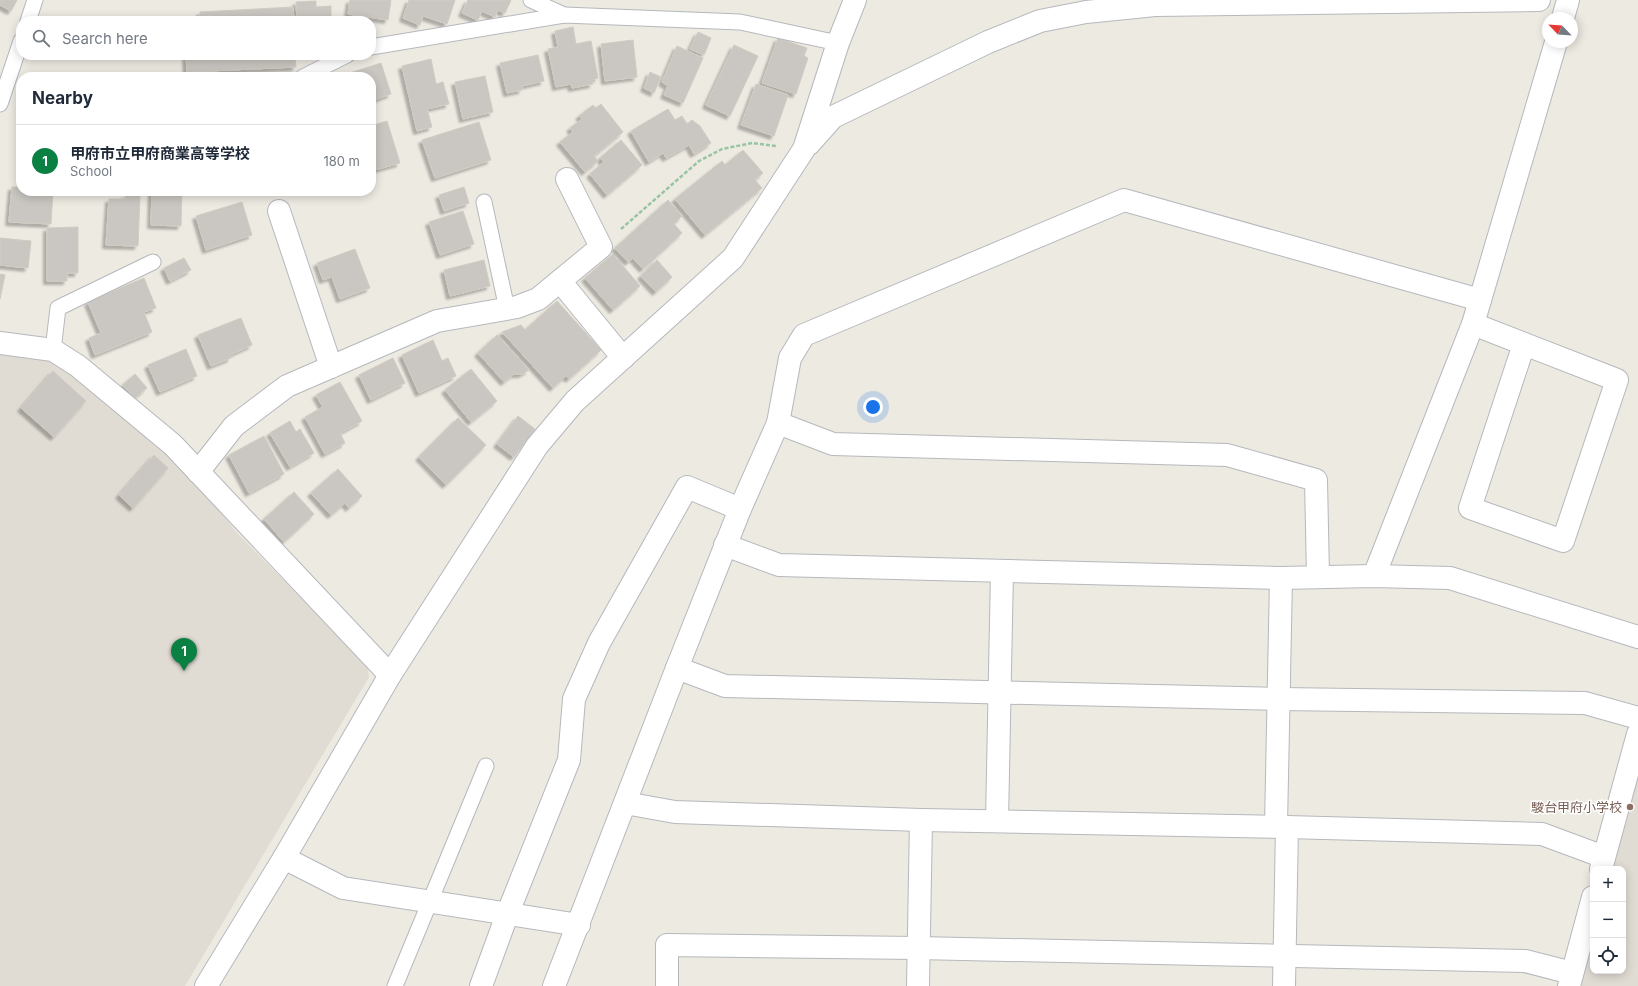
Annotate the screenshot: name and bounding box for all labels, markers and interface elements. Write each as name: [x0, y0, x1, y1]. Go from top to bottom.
north arrow: [1542, 12, 1578, 48]
search box: [16, 16, 376, 60]
icon: search: [30, 27, 52, 49]
text: Search here: [62, 29, 148, 48]
text: Nearby: [32, 88, 93, 108]
text: 甲府市立甲府商業高等学校: [70, 144, 250, 163]
text: 1: [42, 153, 48, 169]
text: 180 m: [323, 153, 360, 169]
text: School: [70, 163, 112, 179]
your location: [863, 397, 883, 417]
pin: 1: [171, 638, 197, 671]
place label: 駿台甲府小学校: [1531, 799, 1622, 815]
marker: 駿台甲府小学校: [1625, 802, 1635, 812]
map controls: [1590, 866, 1626, 974]
button: +: [1590, 866, 1626, 902]
button: −: [1590, 902, 1626, 938]
button: locate: [1590, 938, 1626, 974]

